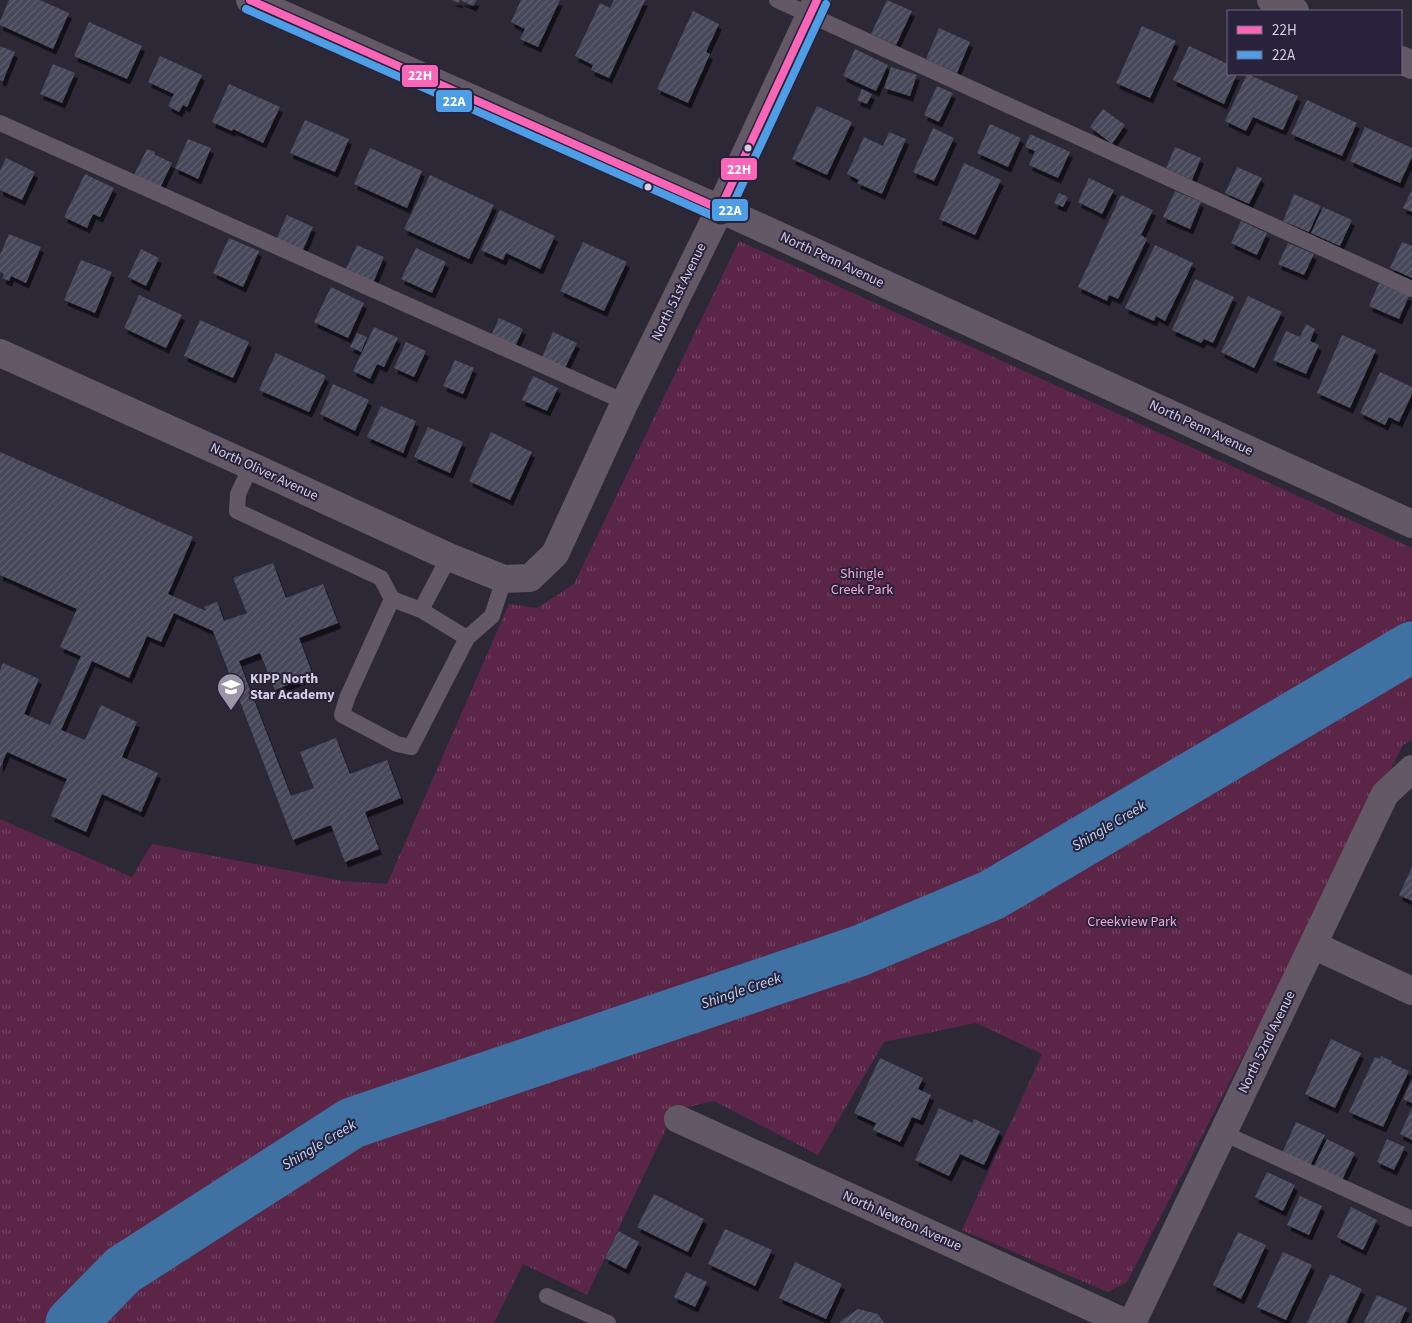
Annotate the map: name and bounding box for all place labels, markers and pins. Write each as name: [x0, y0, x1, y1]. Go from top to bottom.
unlabelled marker: [743, 143, 753, 153]
unlabelled marker: [643, 182, 653, 192]
place label: KIPP North Star Academy: [250, 669, 335, 705]
school or university icon: KIPP North Star Academy: [216, 672, 246, 711]

